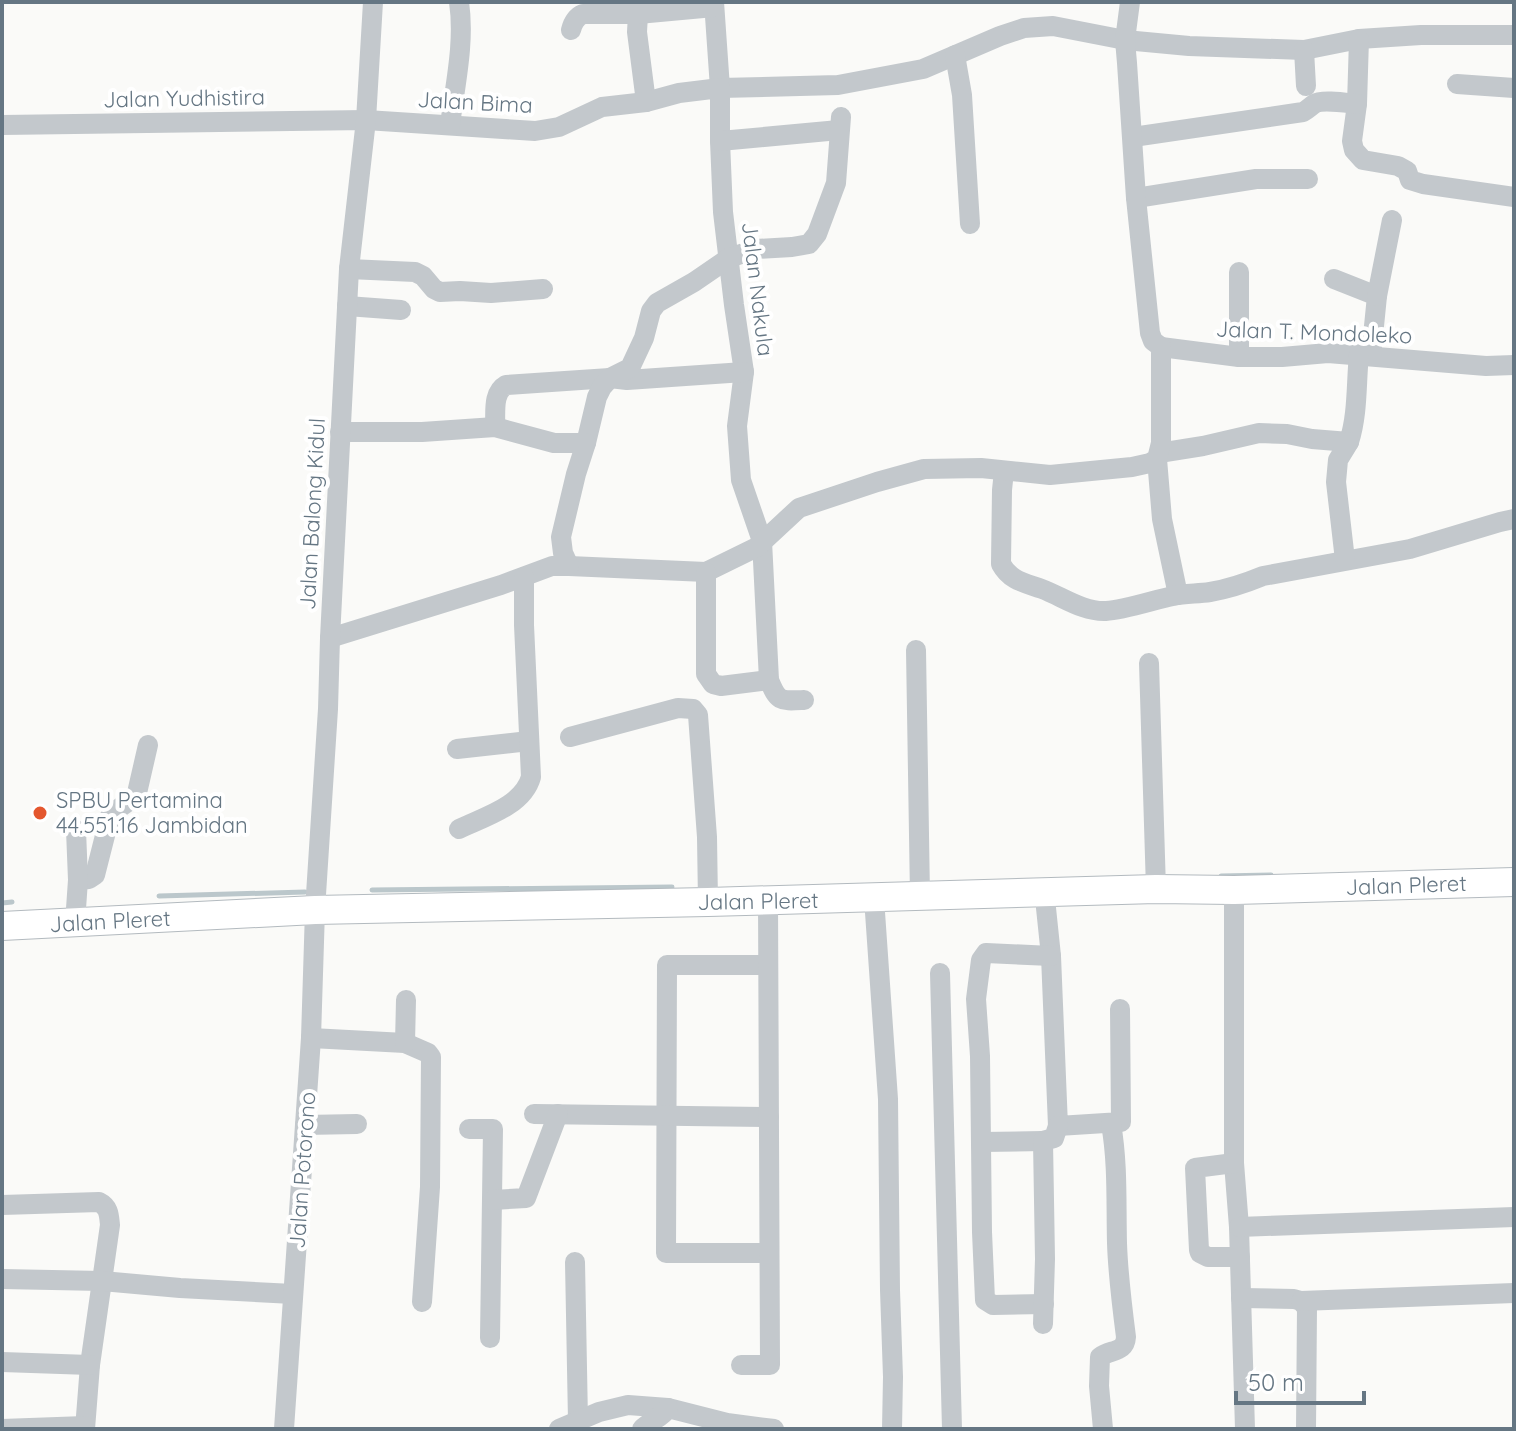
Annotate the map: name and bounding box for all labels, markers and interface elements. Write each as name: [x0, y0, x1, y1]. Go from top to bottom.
street label: Jalan Yudhistira: [103, 83, 265, 113]
street label: Jalan Bima: [417, 85, 533, 119]
street label: Jalan Nakula: [736, 220, 780, 358]
street label: Jalan T. Mondoleko: [1215, 315, 1413, 349]
street label: Jalan Balong Kidul: [293, 417, 331, 611]
place label: SPBU Pertamina 44.551.16 Jambidan: [56, 786, 248, 839]
marker: SPBU Pertamina 44.551.16 Jambidan: [31, 804, 49, 822]
street label: Jalan Pleret: [1345, 869, 1467, 901]
street label: Jalan Pleret: [697, 886, 819, 916]
street label: Jalan Pleret: [49, 904, 171, 938]
street label: Jalan Potorono: [283, 1091, 321, 1249]
scale bar: [1236, 1355, 1364, 1405]
text: 50 m: [1248, 1367, 1304, 1397]

